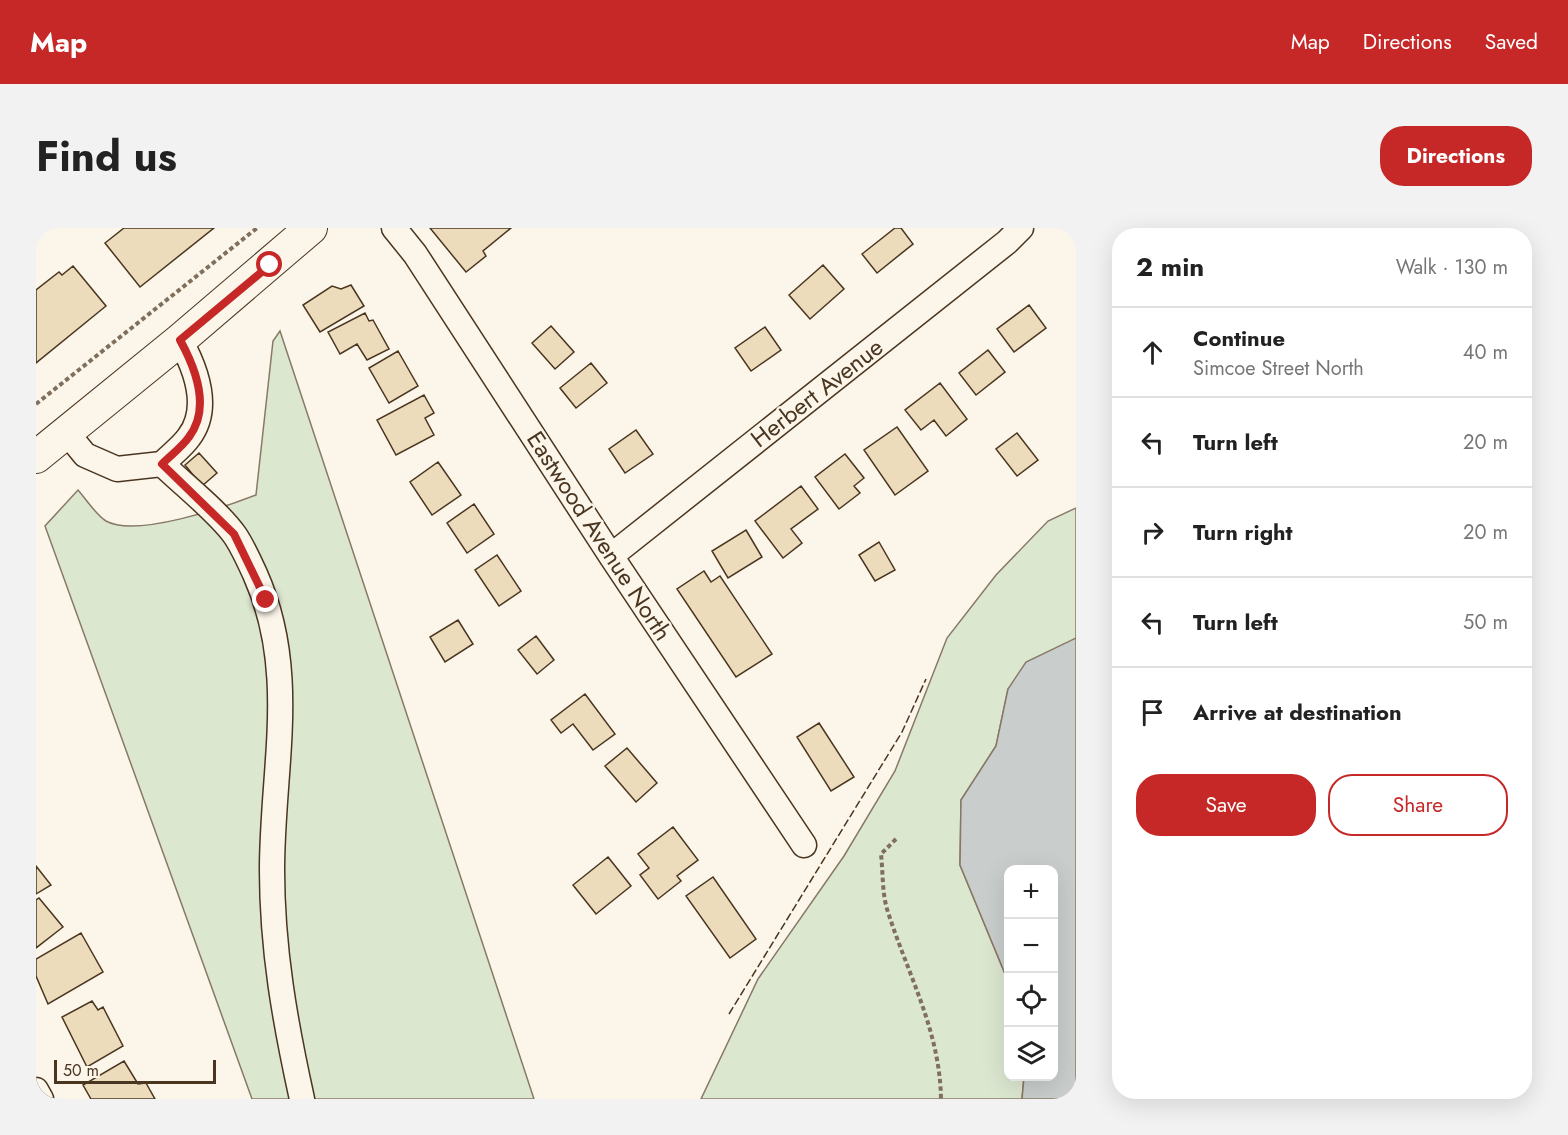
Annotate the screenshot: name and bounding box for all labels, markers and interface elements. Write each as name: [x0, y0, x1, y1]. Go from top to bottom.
text: Map: [30, 22, 87, 63]
text: Map: [1291, 27, 1330, 57]
text: Directions: [1363, 27, 1452, 57]
text: Saved: [1485, 27, 1538, 57]
text: Find us: [36, 126, 177, 187]
button: Directions: [1380, 126, 1532, 186]
text: 2 min: [1136, 248, 1204, 286]
route start: [256, 251, 282, 277]
text: Walk · 130 m: [1396, 253, 1508, 282]
text: Continue: [1193, 322, 1285, 354]
street label: Herbert Avenue: [743, 330, 890, 456]
icon: ahead: [1136, 336, 1169, 369]
text: 40 m: [1463, 338, 1508, 367]
text: Simcoe Street North: [1193, 354, 1364, 383]
street label: Eastwood Avenue North: [518, 424, 680, 647]
icon: left: [1136, 426, 1169, 459]
text: Turn left: [1193, 426, 1278, 458]
text: 20 m: [1463, 428, 1508, 457]
icon: right: [1136, 516, 1169, 549]
text: Turn right: [1193, 516, 1293, 548]
text: 20 m: [1463, 518, 1508, 547]
route end: [252, 586, 278, 612]
icon: left: [1136, 606, 1169, 639]
text: Turn left: [1193, 606, 1278, 638]
text: 50 m: [1463, 608, 1508, 637]
icon: arrive: [1136, 696, 1169, 729]
text: Arrive at destination: [1193, 696, 1402, 728]
button: Save: [1136, 774, 1316, 836]
button: Share: [1328, 774, 1508, 836]
map controls: [1004, 865, 1058, 1081]
button: +: [1004, 865, 1058, 919]
button: −: [1004, 919, 1058, 973]
button: locate: [1004, 973, 1058, 1027]
button: layers: [1004, 1027, 1058, 1081]
scale bar: [54, 1057, 216, 1084]
text: 50 m: [63, 1059, 99, 1082]

